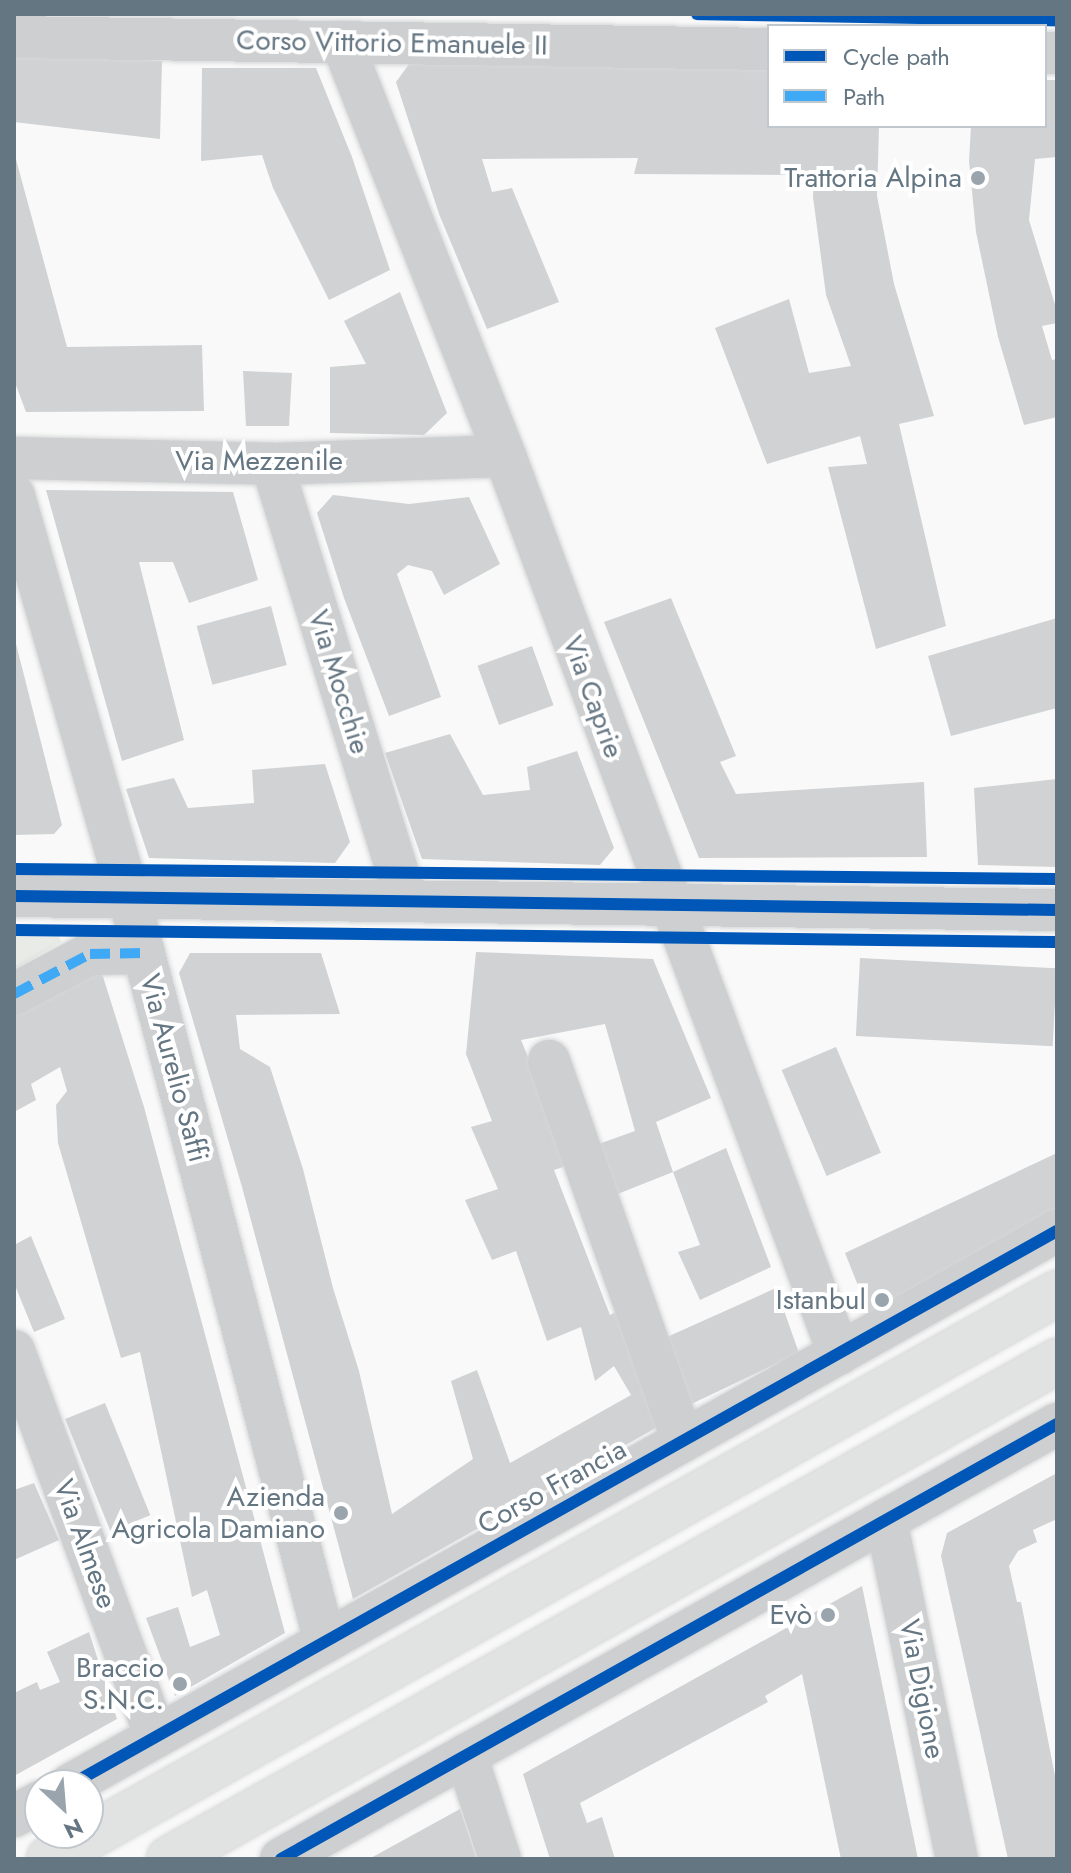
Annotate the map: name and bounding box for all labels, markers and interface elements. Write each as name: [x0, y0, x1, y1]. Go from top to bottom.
street label: Corso Vittorio Emanuele II: [236, 23, 548, 63]
legend: [767, 24, 1047, 128]
text: Cycle path: [843, 39, 950, 74]
text: Path: [843, 79, 885, 114]
place label: Trattoria Alpina: [784, 161, 962, 195]
marker: Trattoria Alpina: [969, 169, 987, 187]
street label: Via Mezzenile: [175, 444, 343, 478]
street label: Via Mocchie: [301, 606, 377, 758]
street label: Via Caprie: [555, 631, 631, 763]
street label: Via Aurelio Saffi: [133, 970, 215, 1166]
place label: Istanbul: [776, 1283, 866, 1317]
marker: Istanbul: [873, 1291, 891, 1309]
street label: Corso Francia: [472, 1432, 632, 1542]
street label: Via Almese: [46, 1475, 124, 1613]
place label: Azienda Agricola Damiano: [112, 1480, 325, 1546]
marker: Azienda Agricola Damiano: [332, 1504, 350, 1522]
place label: Evò: [769, 1598, 812, 1632]
marker: Evò: [819, 1606, 837, 1624]
street label: Via Digione: [892, 1616, 952, 1762]
place label: Braccio S.N.C.: [76, 1651, 164, 1717]
marker: Braccio S.N.C.: [171, 1675, 189, 1693]
north arrow: [24, 1769, 104, 1849]
text: N: [59, 1811, 89, 1847]

